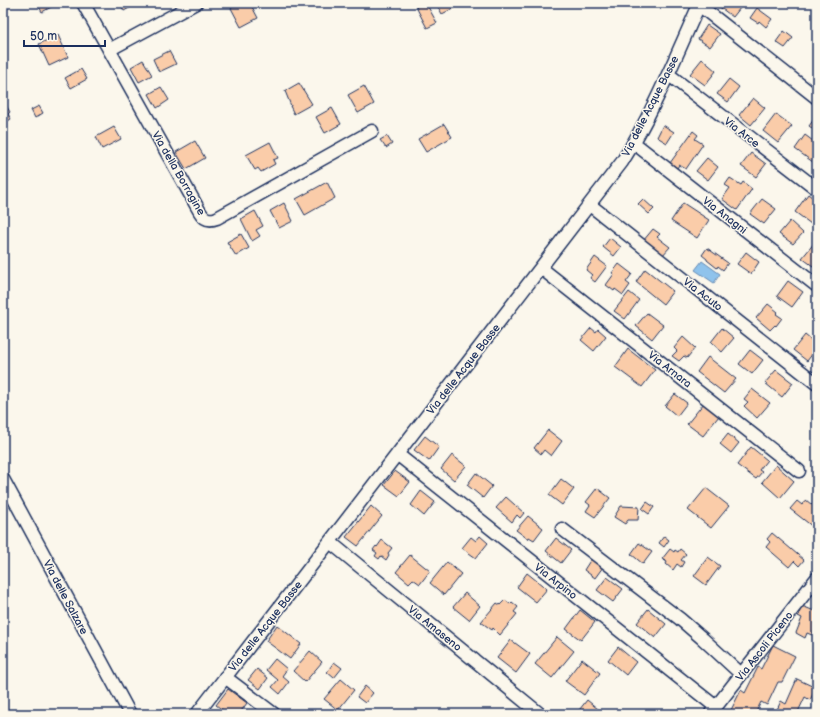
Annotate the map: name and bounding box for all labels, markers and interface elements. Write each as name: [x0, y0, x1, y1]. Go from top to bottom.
scale bar: [24, 22, 105, 48]
text: 50 m: [30, 29, 57, 44]
street label: Via delle Acque Basse: [619, 53, 682, 159]
street label: Via Arce: [721, 115, 762, 151]
street label: Via della Borragine: [149, 129, 208, 218]
street label: Via Anagni: [700, 194, 750, 237]
street label: Via Acuto: [680, 275, 725, 314]
street label: Via delle Acque Basse: [424, 321, 503, 417]
street label: Via Arnara: [645, 348, 694, 390]
street label: Via delle Salzare: [40, 558, 91, 637]
street label: Via Arpino: [532, 561, 580, 602]
street label: Via delle Acque Basse: [226, 578, 305, 674]
street label: Via Amaseno: [405, 603, 464, 654]
street label: Via Ascoli Piceno: [733, 609, 796, 684]

